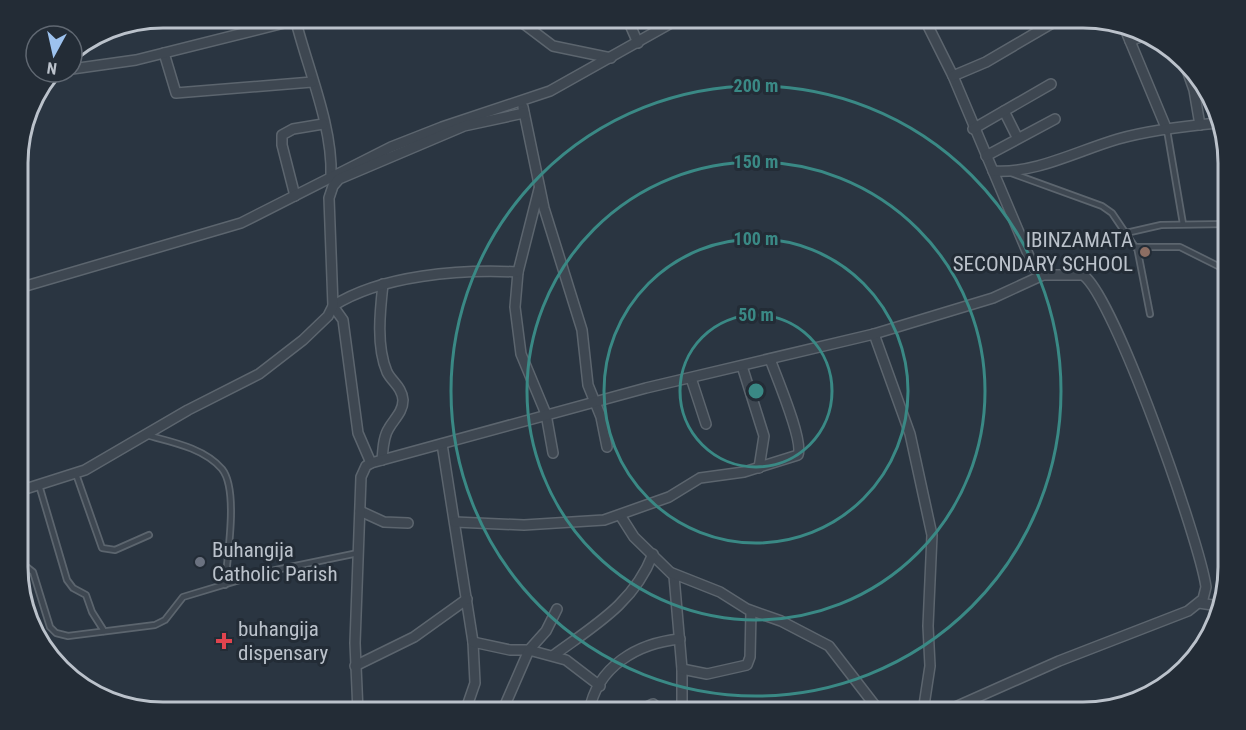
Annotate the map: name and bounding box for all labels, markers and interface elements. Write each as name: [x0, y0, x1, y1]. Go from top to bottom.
north arrow: [24, 24, 84, 84]
text: N: [46, 58, 58, 78]
text: 200 m: [734, 75, 778, 96]
text: 150 m: [734, 151, 778, 172]
text: 100 m: [734, 228, 778, 249]
place label: IBINZAMATA SECONDARY SCHOOL: [953, 228, 1133, 276]
marker: IBINZAMATA SECONDARY SCHOOL: [1138, 245, 1152, 259]
text: 50 m: [738, 304, 774, 325]
centre of rings: [746, 381, 766, 401]
place label: Buhangija Catholic Parish: [212, 538, 338, 586]
marker: Buhangija Catholic Parish: [193, 555, 207, 569]
place label: buhangija dispensary: [238, 617, 328, 665]
marker: buhangija dispensary: [215, 632, 233, 650]

